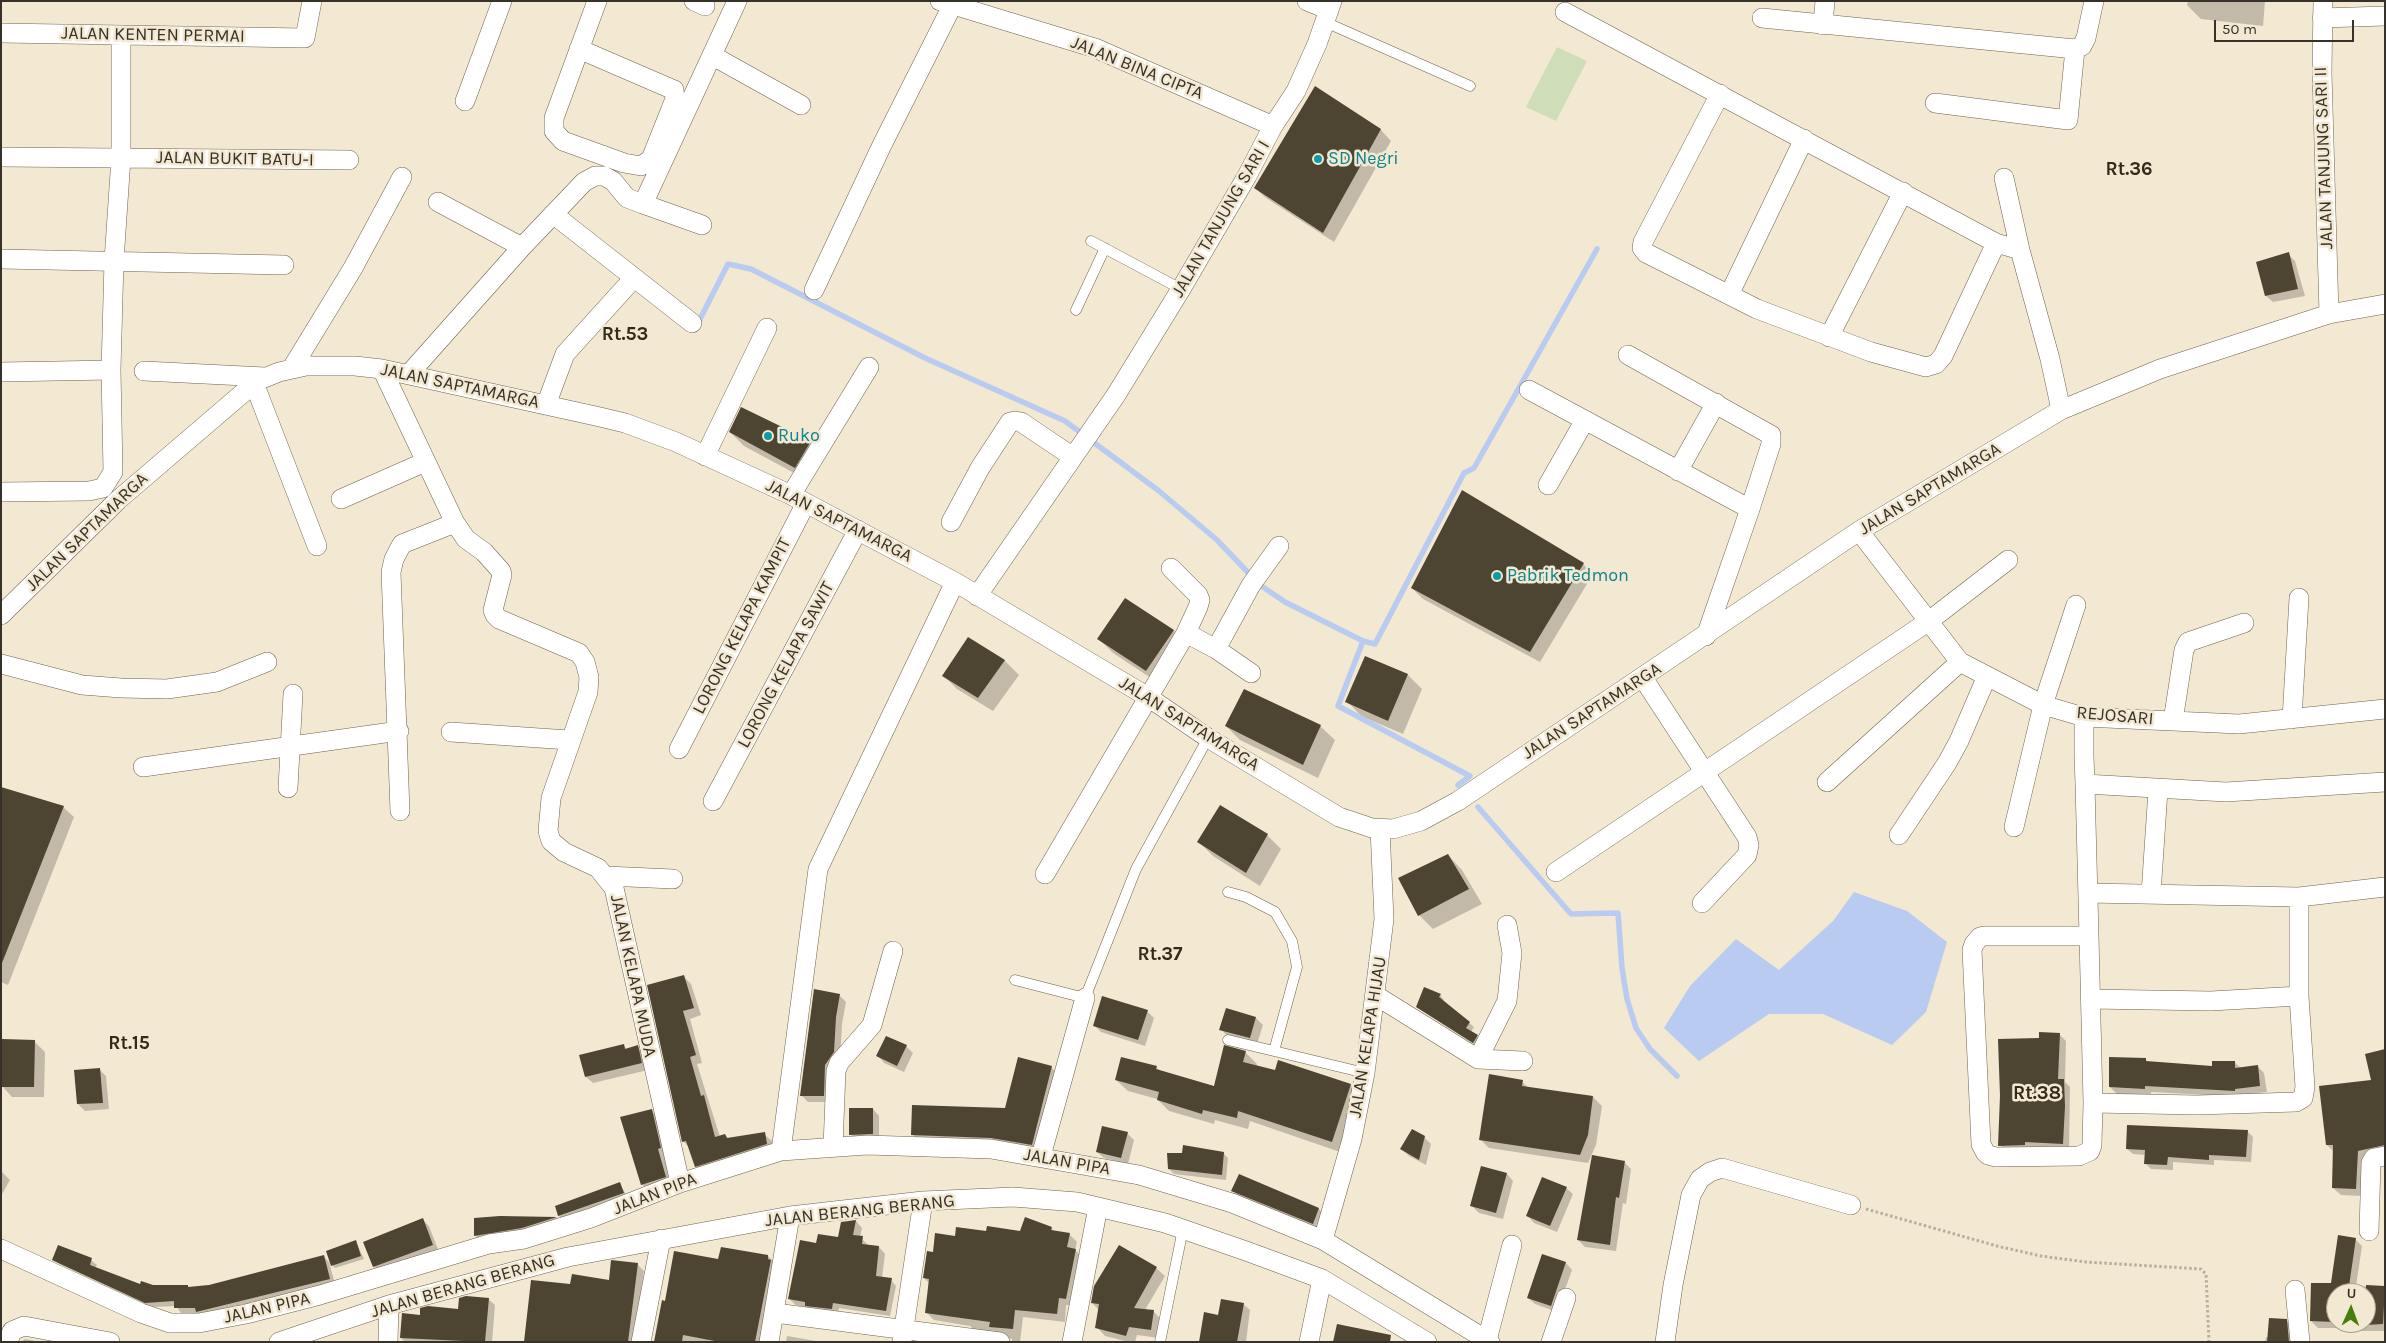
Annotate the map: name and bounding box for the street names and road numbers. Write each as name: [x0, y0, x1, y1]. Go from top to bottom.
street label: JALAN KENTEN PERMAI: [61, 23, 245, 47]
street label: JALAN BINA CIPTA: [1068, 32, 1206, 104]
street label: JALAN TANJUNG SARI II: [2310, 66, 2338, 250]
street label: JALAN TANJUNG SARI I: [1167, 137, 1275, 301]
street label: JALAN BUKIT BATU-I: [156, 147, 314, 171]
street label: JALAN SAPTAMARGA: [379, 359, 541, 413]
street label: JALAN SAPTAMARGA: [1855, 438, 2005, 540]
street label: JALAN SAPTAMARGA: [21, 468, 153, 596]
street label: JALAN SAPTAMARGA: [762, 475, 916, 567]
street label: LORONG KELAPA KAMPIT: [688, 534, 796, 718]
street label: LORONG KELAPA SAWIT: [733, 578, 839, 752]
street label: JALAN SAPTAMARGA: [1518, 658, 1666, 764]
street label: JALAN SAPTAMARGA: [1115, 672, 1263, 776]
street label: REJOSARI: [2076, 702, 2154, 730]
street label: JALAN KELAPA MUDA: [605, 893, 661, 1059]
street label: JALAN KELAPA HIJAU: [1345, 955, 1391, 1119]
street label: JALAN PIPA: [1022, 1144, 1112, 1180]
street label: JALAN PIPA: [610, 1168, 700, 1220]
street label: JALAN BERANG BERANG: [764, 1190, 956, 1232]
street label: JALAN BERANG BERANG: [369, 1249, 557, 1323]
street label: JALAN PIPA: [222, 1288, 312, 1328]

